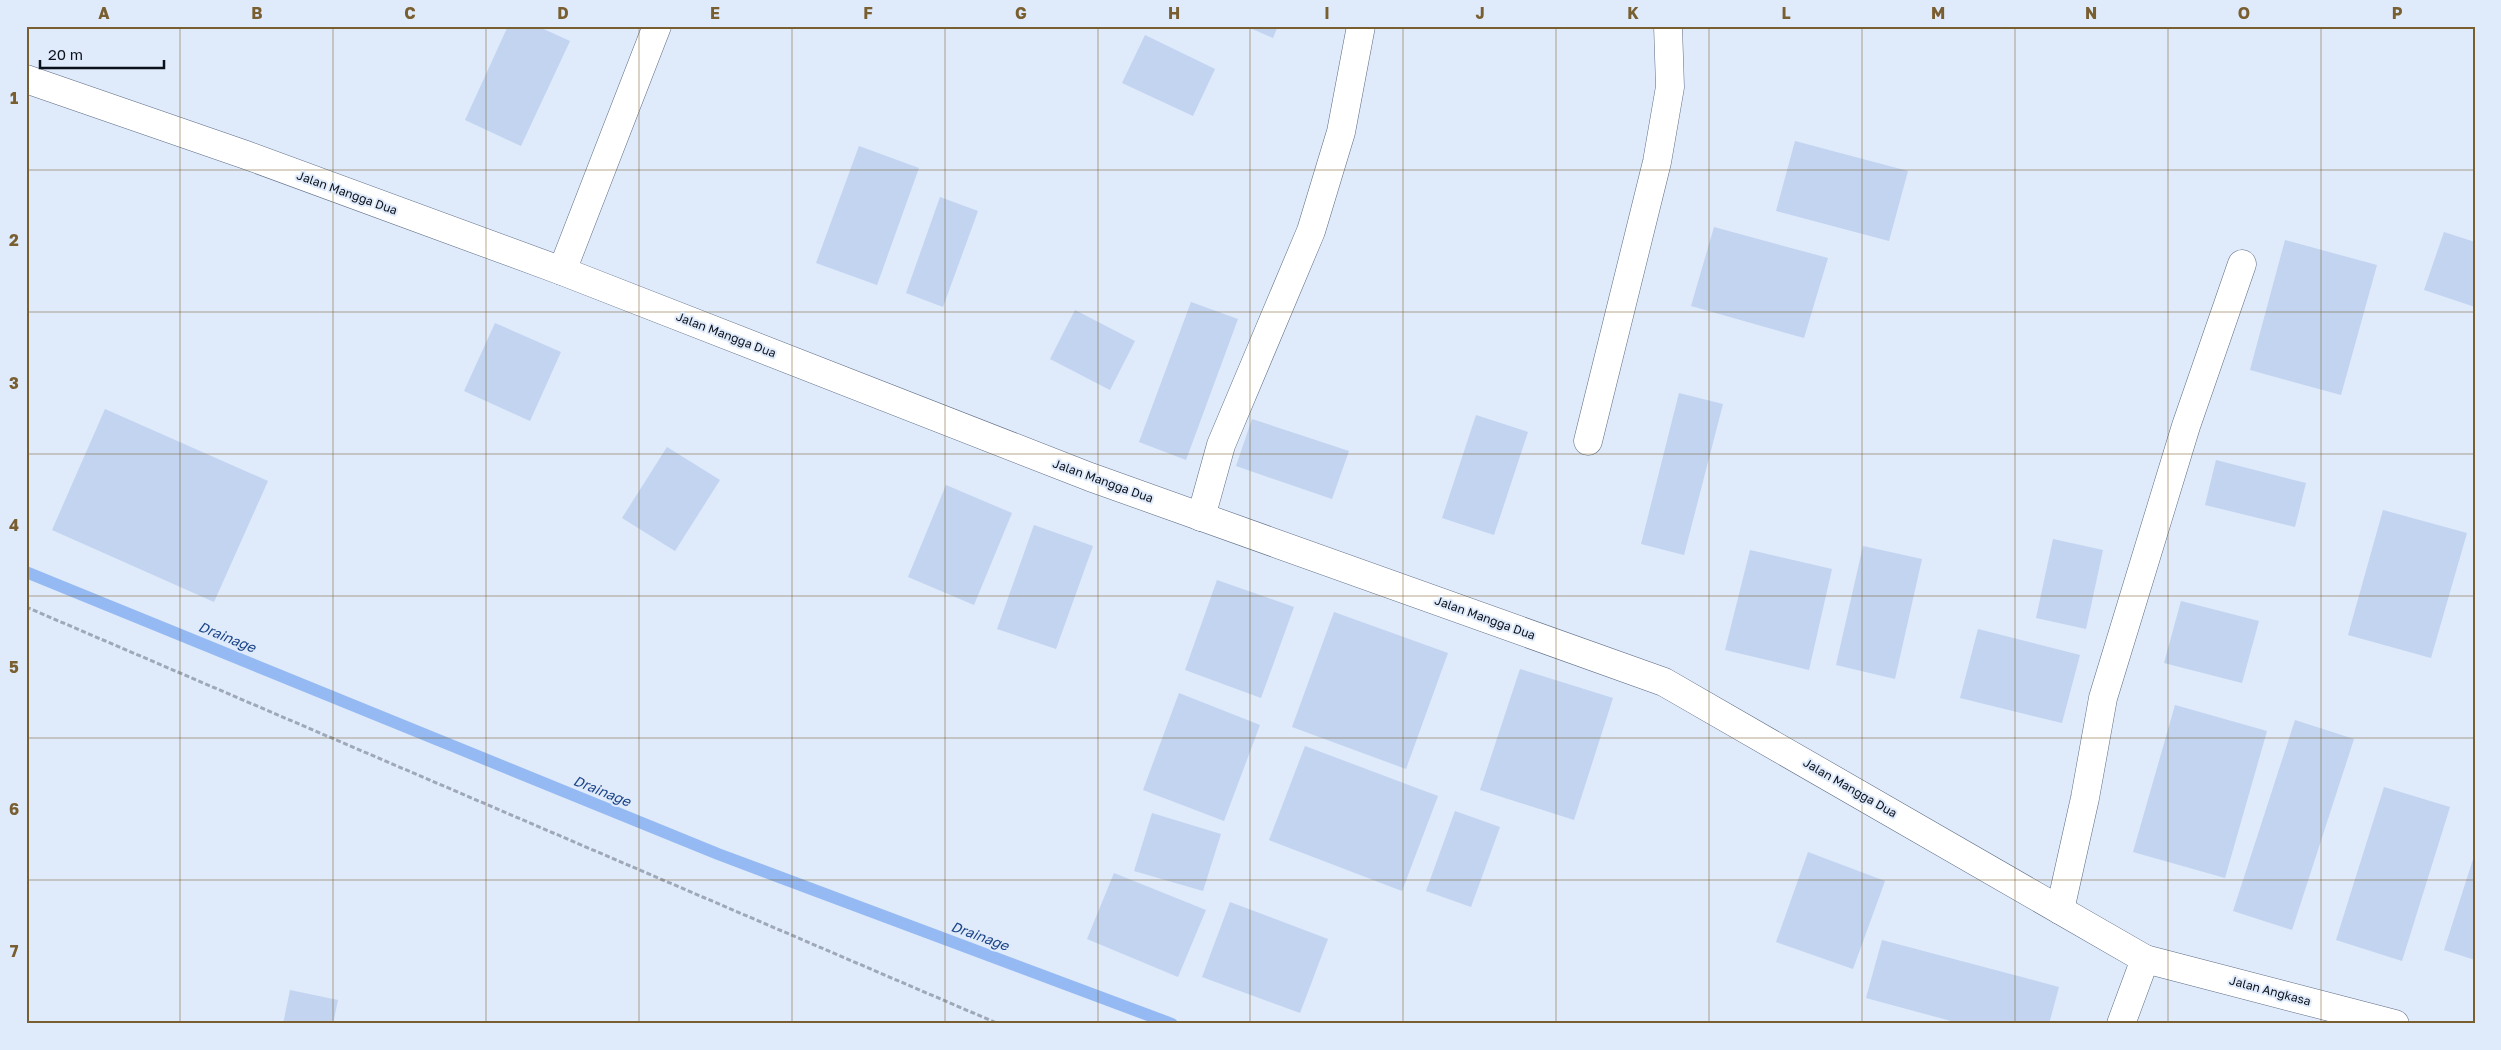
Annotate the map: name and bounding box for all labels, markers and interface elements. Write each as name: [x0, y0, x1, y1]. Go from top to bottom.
text: A: [98, 3, 110, 23]
text: B: [251, 3, 263, 23]
text: C: [404, 3, 416, 23]
text: D: [557, 3, 569, 23]
text: E: [710, 3, 720, 23]
text: F: [863, 3, 873, 23]
text: G: [1015, 3, 1027, 23]
text: H: [1168, 3, 1180, 23]
text: I: [1324, 3, 1330, 23]
text: J: [1475, 3, 1485, 23]
text: K: [1627, 3, 1639, 23]
text: L: [1781, 3, 1791, 23]
text: M: [1931, 3, 1945, 23]
text: N: [2085, 3, 2097, 23]
text: O: [2238, 3, 2250, 23]
text: P: [2392, 3, 2403, 23]
scale bar: [40, 38, 164, 70]
text: 20 m: [48, 45, 83, 63]
text: 1: [10, 88, 18, 108]
street label: Jalan Mangga Dua: [295, 167, 399, 218]
text: 2: [9, 230, 19, 250]
street label: Jalan Mangga Dua: [674, 309, 778, 361]
text: 3: [9, 373, 19, 393]
street label: Jalan Mangga Dua: [1051, 455, 1155, 506]
text: 4: [9, 515, 19, 535]
street label: Jalan Mangga Dua: [1433, 592, 1537, 643]
water label: Drainage: [196, 617, 259, 656]
text: 5: [9, 657, 19, 677]
street label: Jalan Mangga Dua: [1801, 755, 1900, 821]
water label: Drainage: [571, 771, 634, 810]
text: 6: [9, 799, 19, 819]
water label: Drainage: [949, 917, 1012, 954]
text: 7: [10, 941, 19, 961]
street label: Jalan Angkasa: [2228, 972, 2313, 1009]

